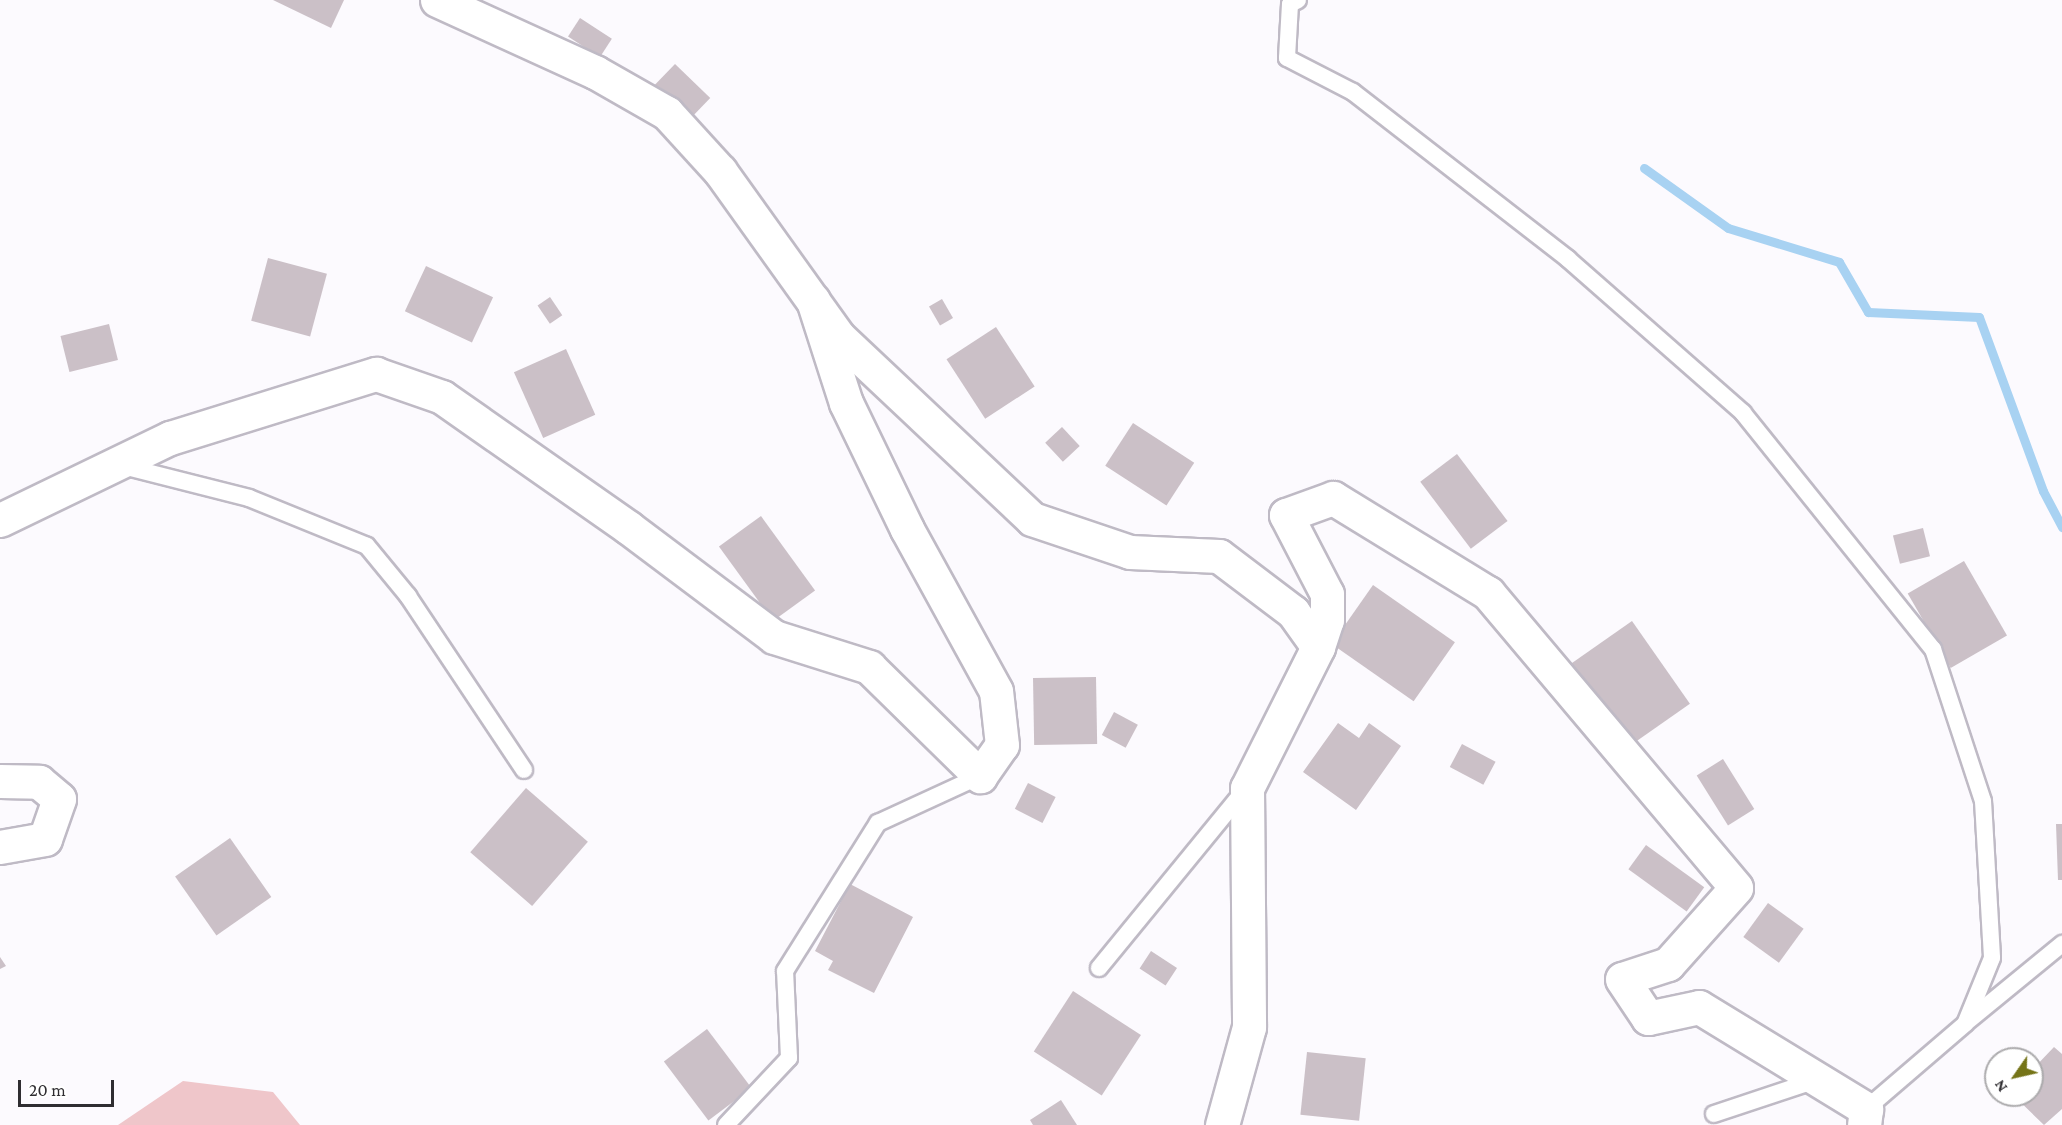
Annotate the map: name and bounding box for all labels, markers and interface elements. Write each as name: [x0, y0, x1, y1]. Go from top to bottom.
north arrow: [1984, 1047, 2044, 1107]
scale bar: [21, 1068, 117, 1106]
text: N: [1990, 1077, 2010, 1096]
text: 20 m: [29, 1080, 66, 1100]

